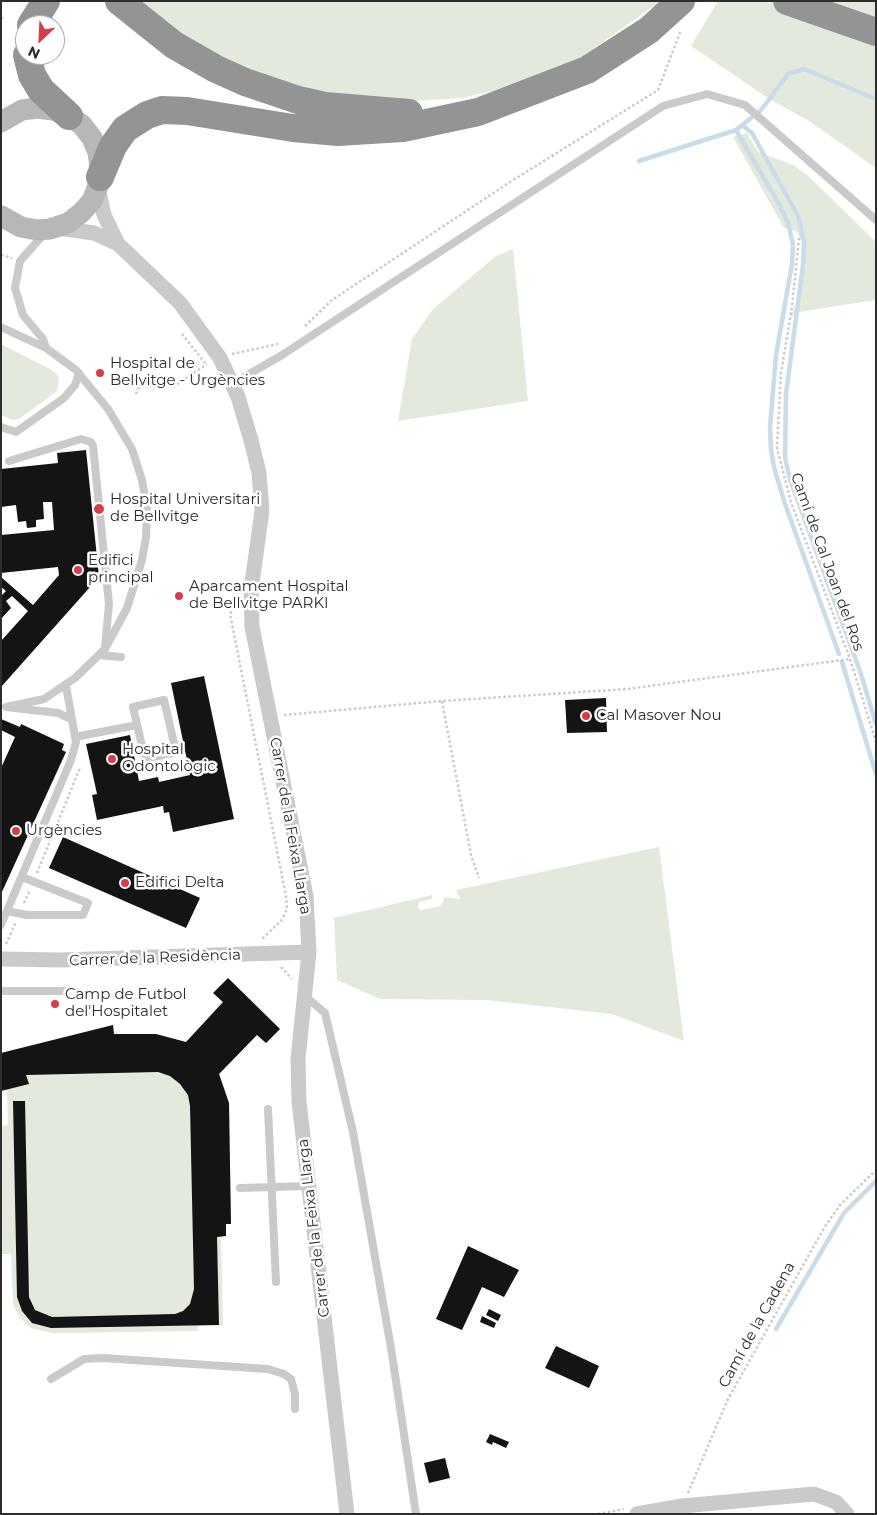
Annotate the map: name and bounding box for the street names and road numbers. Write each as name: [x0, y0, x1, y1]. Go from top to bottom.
street label: Camí de Cal Joan del Ros: [786, 470, 868, 654]
street label: Carrer de la Feixa Llarga: [266, 736, 314, 916]
street label: Carrer de la Residència: [69, 946, 241, 970]
street label: Carrer de la Feixa Llarga: [294, 1138, 334, 1318]
street label: Camí de la Cadena: [715, 1259, 799, 1391]

